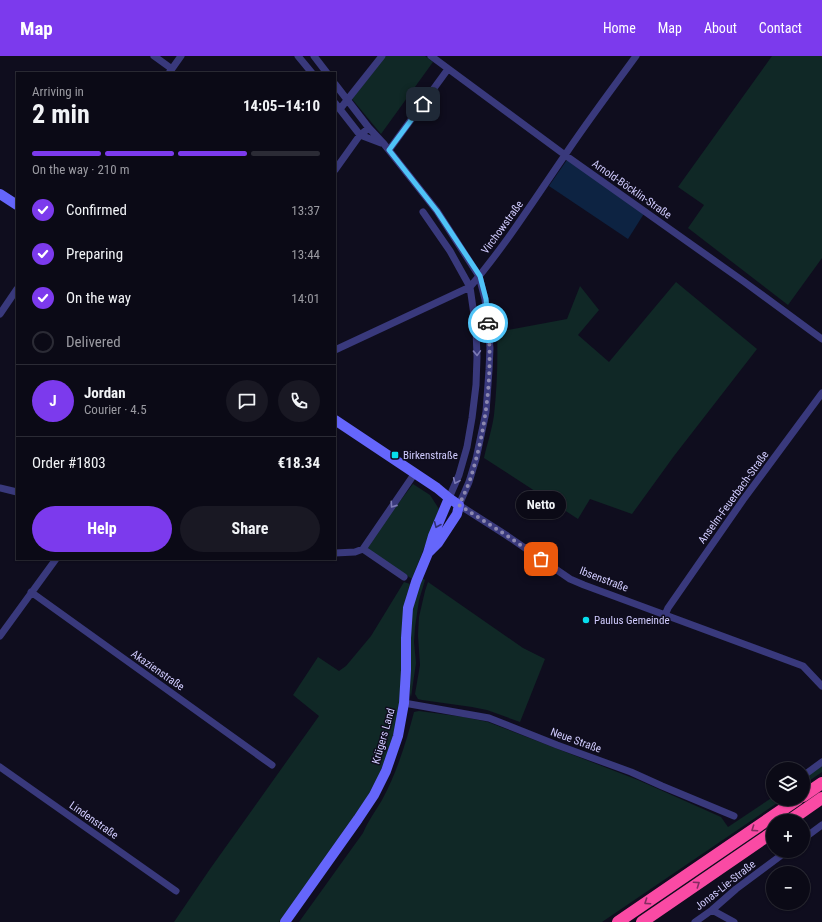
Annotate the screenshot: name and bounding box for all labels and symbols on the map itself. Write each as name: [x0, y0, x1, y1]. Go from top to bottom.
pin: [406, 87, 440, 121]
street label: Arnold-Böcklin-Straße: [589, 157, 674, 222]
street label: Virchowstraße: [479, 198, 526, 256]
courier: [468, 303, 508, 343]
one-way arrow: [473, 350, 481, 356]
street label: Anselm-Feuerbach-Straße: [695, 448, 771, 546]
place label: Birkenstraße: [403, 449, 458, 462]
marker: Birkenstraße: [390, 450, 400, 460]
one-way arrow: [453, 477, 461, 484]
callout: Netto: [516, 491, 566, 519]
one-way arrow: [391, 501, 398, 508]
one-way arrow: [434, 522, 442, 529]
pin: [524, 542, 558, 576]
street label: Ibsenstraße: [578, 564, 630, 595]
place label: Paulus Gemeinde: [594, 614, 670, 627]
marker: Paulus Gemeinde: [581, 615, 591, 625]
street label: Akazienstraße: [129, 647, 187, 694]
street label: Krügers Land: [369, 707, 398, 766]
street label: Neue Straße: [549, 725, 603, 756]
street label: Lindenstraße: [67, 799, 121, 842]
one-way arrow: [752, 824, 759, 831]
street label: Jonas-Lie-Straße: [693, 858, 758, 913]
one-way arrow: [693, 881, 700, 889]
one-way arrow: [644, 897, 651, 905]

